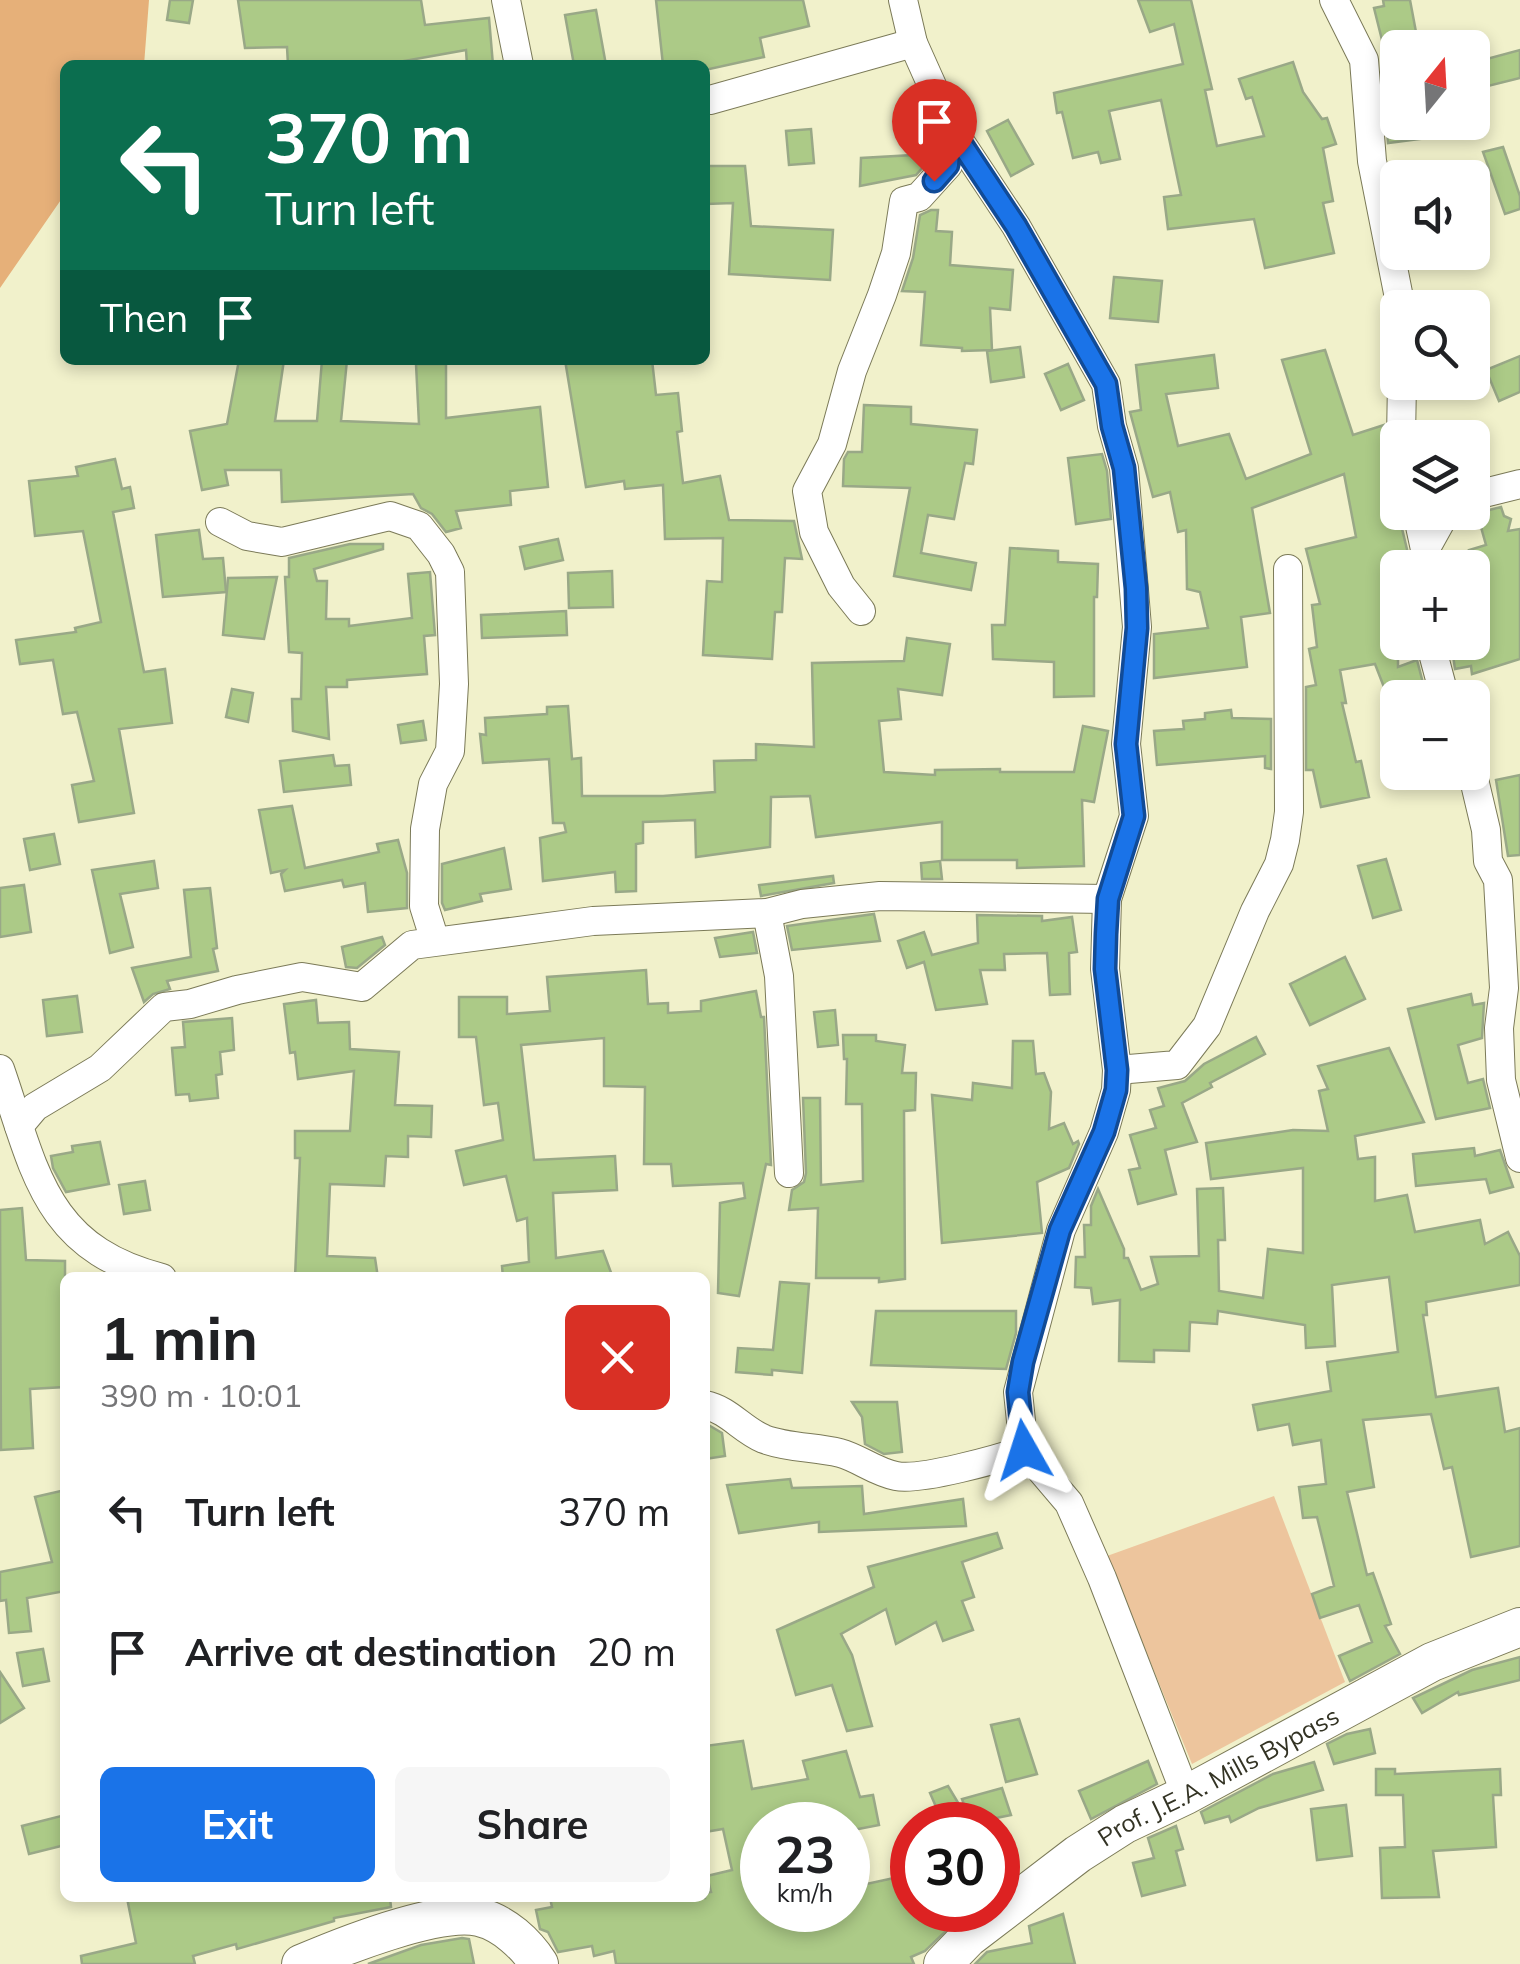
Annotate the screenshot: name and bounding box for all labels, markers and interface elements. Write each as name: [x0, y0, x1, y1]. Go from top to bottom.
north arrow: [1380, 30, 1490, 140]
map controls: [1380, 30, 1490, 790]
pin: [892, 79, 977, 182]
text: 370 m: [265, 93, 473, 181]
icon: arrive: [907, 94, 962, 149]
icon: left: [100, 100, 230, 230]
button: sound: [1380, 160, 1490, 270]
text: Turn left: [265, 180, 434, 236]
icon: arrive: [208, 290, 263, 345]
button: search: [1380, 290, 1490, 400]
text: Then: [100, 294, 188, 342]
button: layers: [1380, 420, 1490, 530]
button: +: [1380, 550, 1490, 660]
button: −: [1380, 680, 1490, 790]
text: 1 min: [100, 1300, 258, 1375]
button: close: [565, 1305, 670, 1410]
text: 390 m · 10:01: [100, 1375, 302, 1415]
position arrow: [972, 1398, 1076, 1502]
icon: left: [100, 1485, 155, 1540]
text: Turn left: [185, 1488, 335, 1536]
text: 370 m: [558, 1488, 670, 1536]
icon: arrive: [100, 1625, 155, 1680]
text: Arrive at destination: [185, 1628, 557, 1676]
text: 20 m: [587, 1628, 676, 1676]
street label: Prof. J.E.A. Mills Bypass: [1092, 1699, 1344, 1853]
button: Exit: [100, 1767, 375, 1882]
button: Share: [395, 1767, 670, 1882]
speed limit sign: 30: [890, 1802, 1020, 1932]
text: 23: [775, 1823, 835, 1886]
text: km/h: [777, 1877, 833, 1908]

